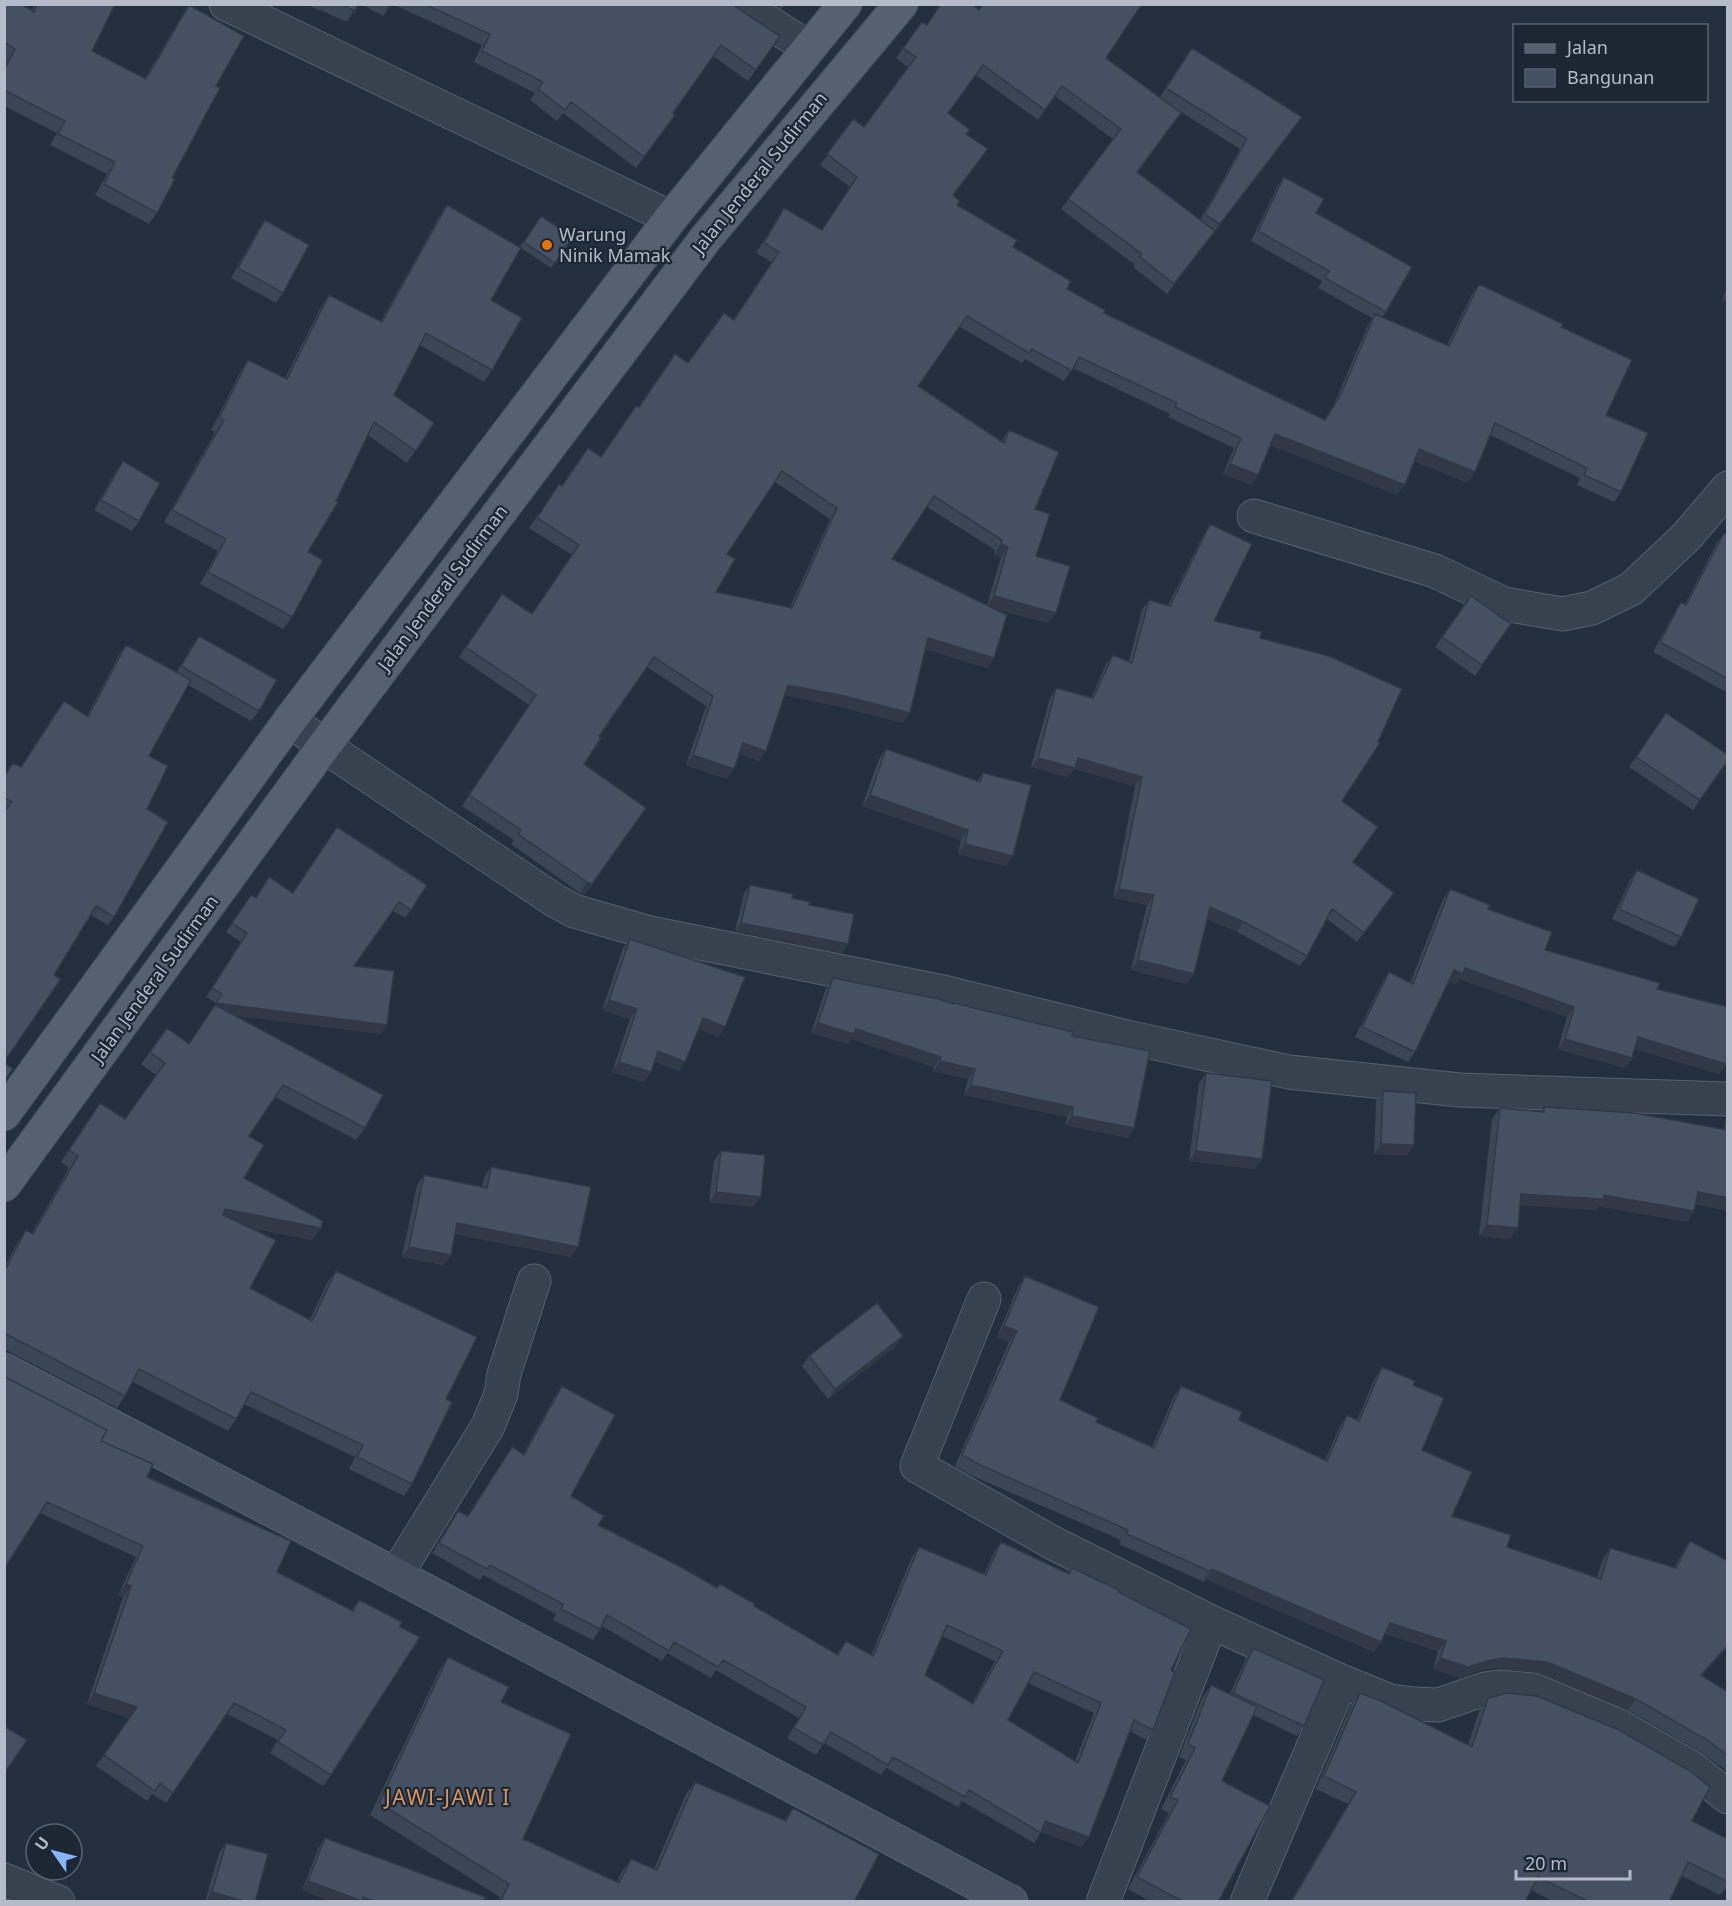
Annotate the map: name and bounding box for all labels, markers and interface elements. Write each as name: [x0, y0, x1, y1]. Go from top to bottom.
legend: [1513, 24, 1708, 102]
text: Jalan: [1565, 35, 1608, 59]
text: Bangunan: [1567, 65, 1654, 89]
street label: Jalan Jenderal Sudirman: [685, 86, 832, 260]
place label: Warung Ninik Mamak: [559, 222, 671, 267]
marker: Warung Ninik Mamak: [540, 238, 554, 252]
street label: Jalan Jenderal Sudirman: [371, 500, 512, 677]
street label: Jalan Jenderal Sudirman: [84, 890, 223, 1069]
district label: JAWI-JAWI I: [383, 1783, 511, 1811]
north arrow: [24, 1822, 84, 1882]
text: U: [29, 1832, 54, 1855]
scale bar: [1516, 1843, 1630, 1881]
text: 20 m: [1525, 1851, 1567, 1875]

